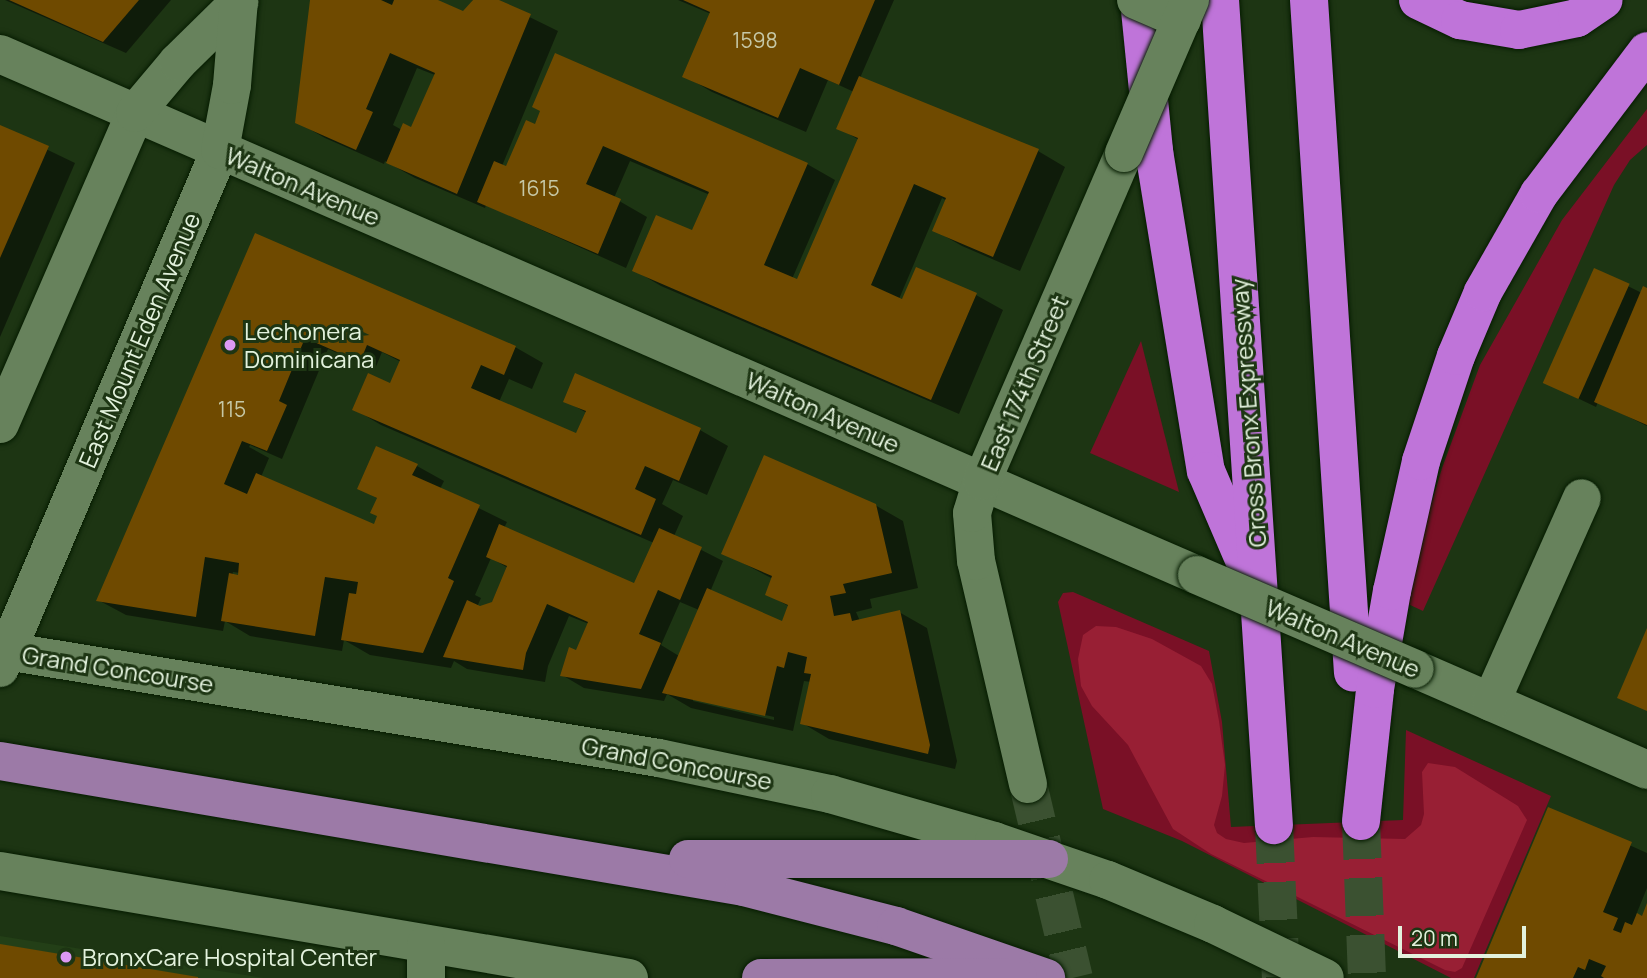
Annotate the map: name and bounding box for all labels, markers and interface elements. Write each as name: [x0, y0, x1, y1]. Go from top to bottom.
house number: 1598: [732, 27, 778, 53]
street label: Walton Avenue: [221, 141, 385, 231]
house number: 1615: [518, 175, 560, 201]
street label: East Mount Eden Avenue: [72, 208, 206, 472]
street label: Cross Bronx Expressway: [1224, 278, 1272, 548]
street label: East 174th Street: [974, 291, 1074, 475]
place label: Lechonera Dominicana: [244, 317, 374, 373]
marker: Lechonera Dominicana: [222, 337, 238, 353]
street label: Walton Avenue: [742, 365, 904, 459]
house number: 115: [218, 396, 246, 422]
street label: Walton Avenue: [1261, 593, 1425, 683]
street label: Grand Concourse: [20, 640, 216, 698]
street label: Grand Concourse: [579, 730, 775, 796]
scale bar: [1402, 912, 1530, 956]
text: 20 m: [1411, 924, 1458, 952]
place label: BronxCare Hospital Center: [82, 943, 377, 971]
marker: BronxCare Hospital Center: [56, 947, 76, 967]

